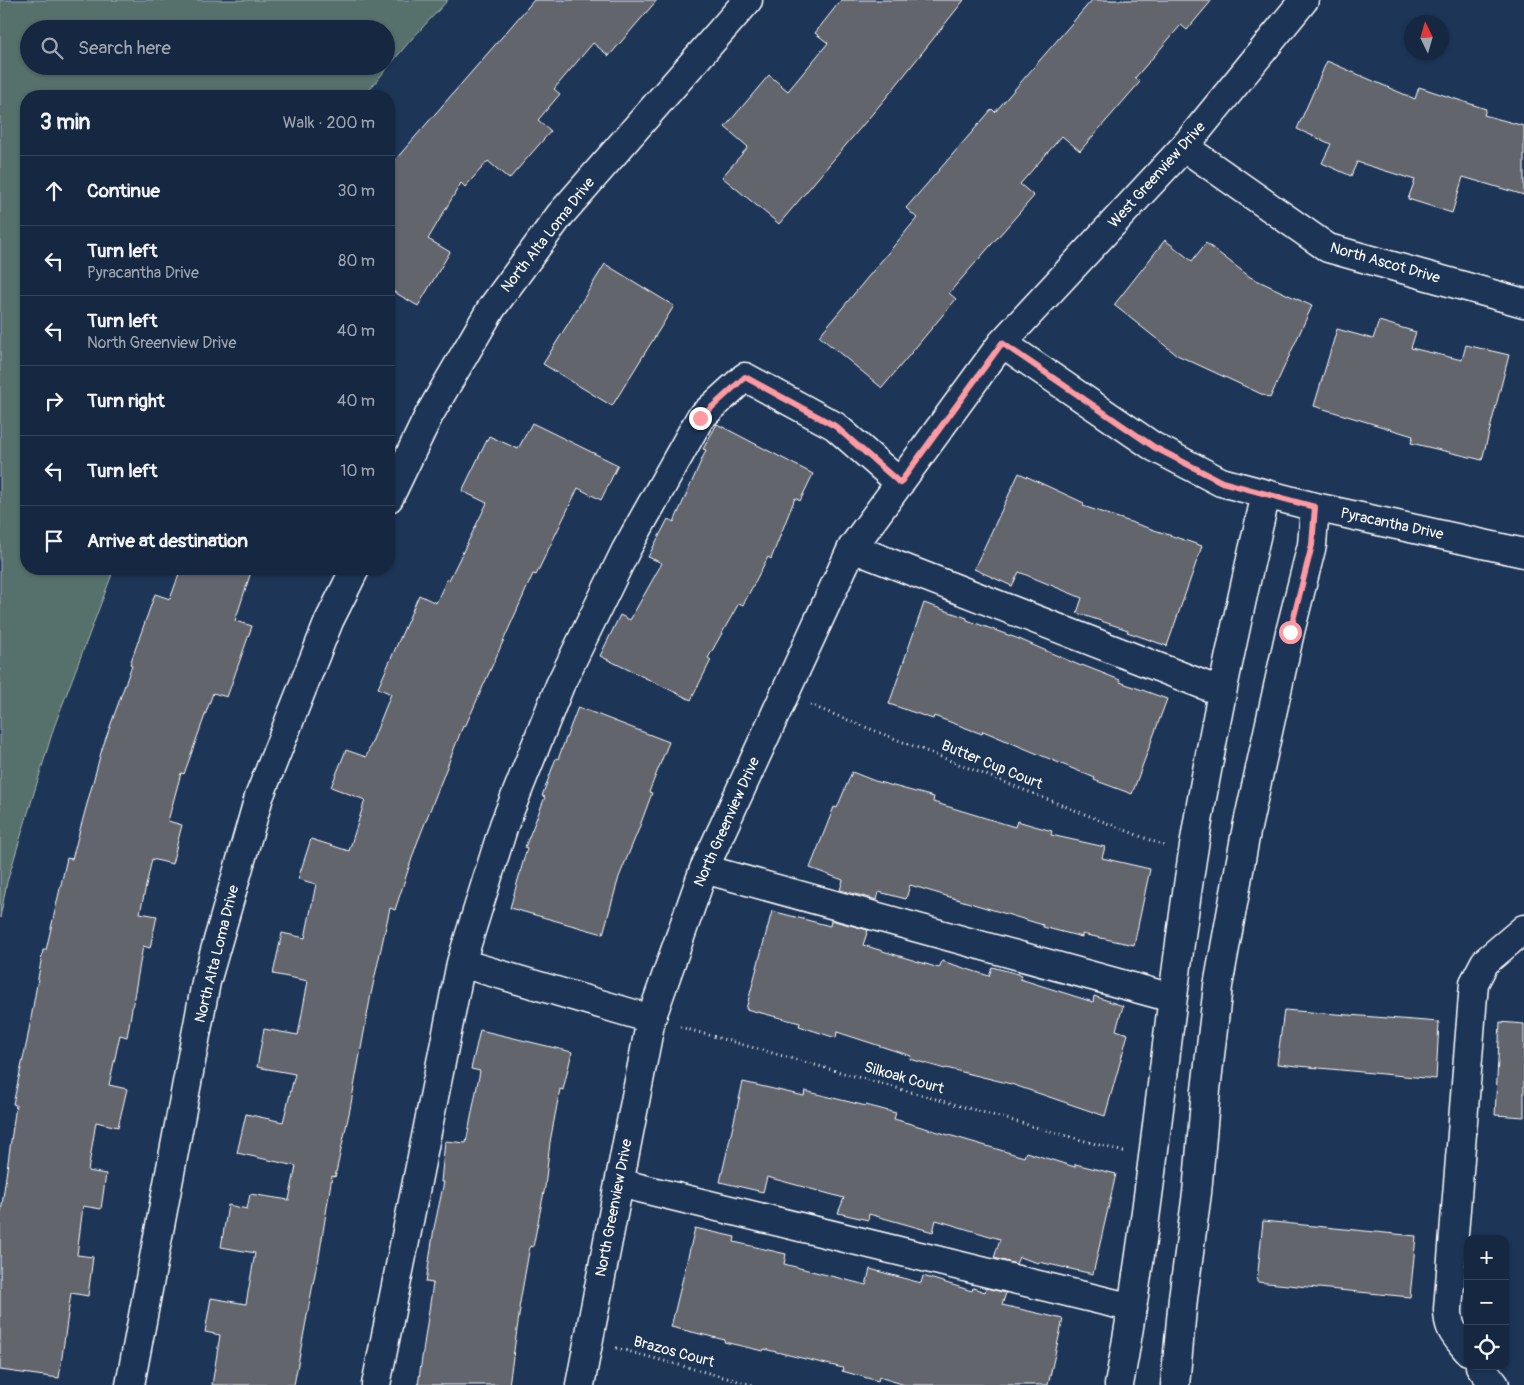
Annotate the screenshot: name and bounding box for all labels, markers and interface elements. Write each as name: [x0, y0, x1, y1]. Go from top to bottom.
north arrow: [1404, 15, 1449, 60]
search box: [20, 20, 395, 75]
icon: search: [38, 34, 66, 62]
text: Search here: [78, 36, 171, 60]
text: 3 min: [40, 109, 90, 136]
text: Walk · 200 m: [283, 113, 375, 133]
street label: West Greenview Drive: [1104, 118, 1210, 232]
street label: North Alta Loma Drive: [497, 173, 599, 296]
icon: ahead: [40, 177, 68, 205]
text: Continue: [87, 179, 160, 203]
text: 30 m: [337, 181, 375, 201]
street label: North Ascot Drive: [1328, 238, 1443, 288]
text: Turn left: [87, 239, 157, 263]
icon: left: [40, 247, 68, 275]
text: 80 m: [338, 251, 375, 271]
text: Pyracantha Drive: [87, 263, 199, 283]
text: Turn left: [87, 309, 157, 333]
icon: left: [40, 317, 68, 345]
text: 40 m: [337, 321, 375, 341]
text: North Greenview Drive: [87, 333, 236, 353]
icon: right: [40, 387, 68, 415]
text: Turn right: [87, 389, 165, 413]
text: 40 m: [337, 391, 375, 411]
route end: [689, 407, 712, 430]
icon: left: [40, 457, 68, 485]
text: Turn left: [87, 459, 157, 483]
text: 10 m: [340, 461, 375, 481]
street label: Pyracantha Drive: [1339, 504, 1446, 544]
icon: arrive: [40, 527, 68, 555]
text: Arrive at destination: [87, 529, 248, 553]
route start: [1279, 621, 1302, 644]
street label: Butter Cup Court: [939, 736, 1046, 794]
street label: North Greenview Drive: [690, 754, 764, 890]
street label: North Alta Loma Drive: [191, 883, 243, 1025]
street label: Silkoak Court: [862, 1058, 947, 1099]
street label: North Greenview Drive: [591, 1137, 637, 1279]
map controls: [1464, 1235, 1509, 1370]
button: +: [1464, 1235, 1509, 1280]
button: −: [1464, 1280, 1509, 1325]
button: locate: [1464, 1325, 1509, 1370]
street label: Brazos Court: [632, 1332, 717, 1372]

